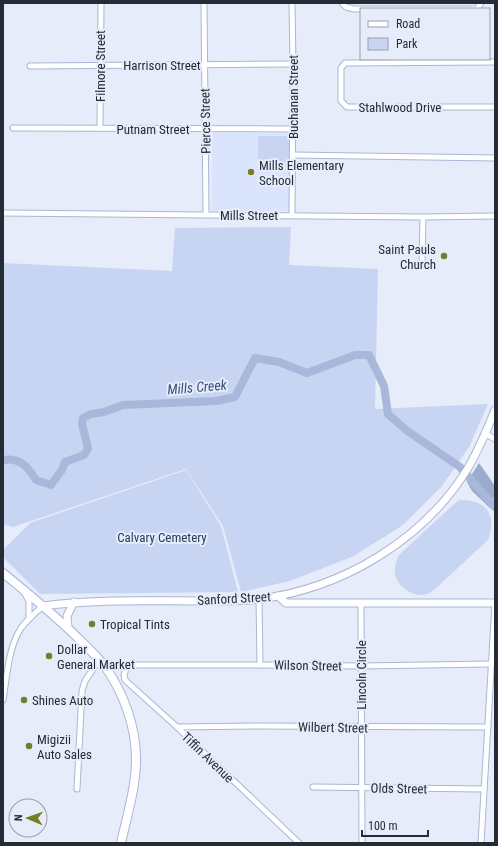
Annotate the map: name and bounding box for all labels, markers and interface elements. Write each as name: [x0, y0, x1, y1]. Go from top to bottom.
legend: [360, 8, 490, 60]
text: Road: [396, 17, 420, 31]
street label: Filmore Street: [93, 30, 108, 102]
text: Park: [396, 37, 418, 51]
street label: Buchanan Street: [286, 55, 301, 139]
street label: Harrison Street: [123, 58, 201, 73]
street label: Pierce Street: [197, 88, 214, 154]
street label: Stahlwood Drive: [359, 100, 441, 115]
street label: Putnam Street: [116, 122, 190, 137]
place label: Mills Elementary School: [259, 158, 345, 188]
marker: Mills Elementary School: [246, 167, 256, 177]
street label: Mills Street: [220, 208, 278, 223]
place label: Saint Pauls Church: [378, 242, 436, 272]
marker: Saint Pauls Church: [439, 251, 449, 261]
water label: Mills Creek: [167, 376, 228, 398]
park label: Calvary Cemetery: [117, 530, 207, 545]
street label: Sanford Street: [197, 589, 271, 608]
place label: Tropical Tints: [100, 617, 170, 632]
marker: Tropical Tints: [87, 619, 97, 629]
street label: Lincoln Circle: [354, 640, 369, 710]
place label: Dollar General Market: [57, 642, 135, 672]
marker: Dollar General Market: [44, 651, 54, 661]
street label: Wilson Street: [274, 657, 342, 674]
place label: Shines Auto: [32, 693, 93, 708]
marker: Shines Auto: [19, 695, 29, 705]
street label: Wilbert Street: [298, 719, 368, 736]
street label: Tiffin Avenue: [179, 729, 237, 786]
place label: Migizii Auto Sales: [37, 732, 92, 762]
marker: Migizii Auto Sales: [24, 741, 34, 751]
street label: Olds Street: [371, 781, 428, 796]
north arrow: [8, 798, 48, 838]
scale bar: [362, 812, 428, 838]
text: N: [12, 814, 25, 821]
text: 100 m: [368, 819, 398, 833]

